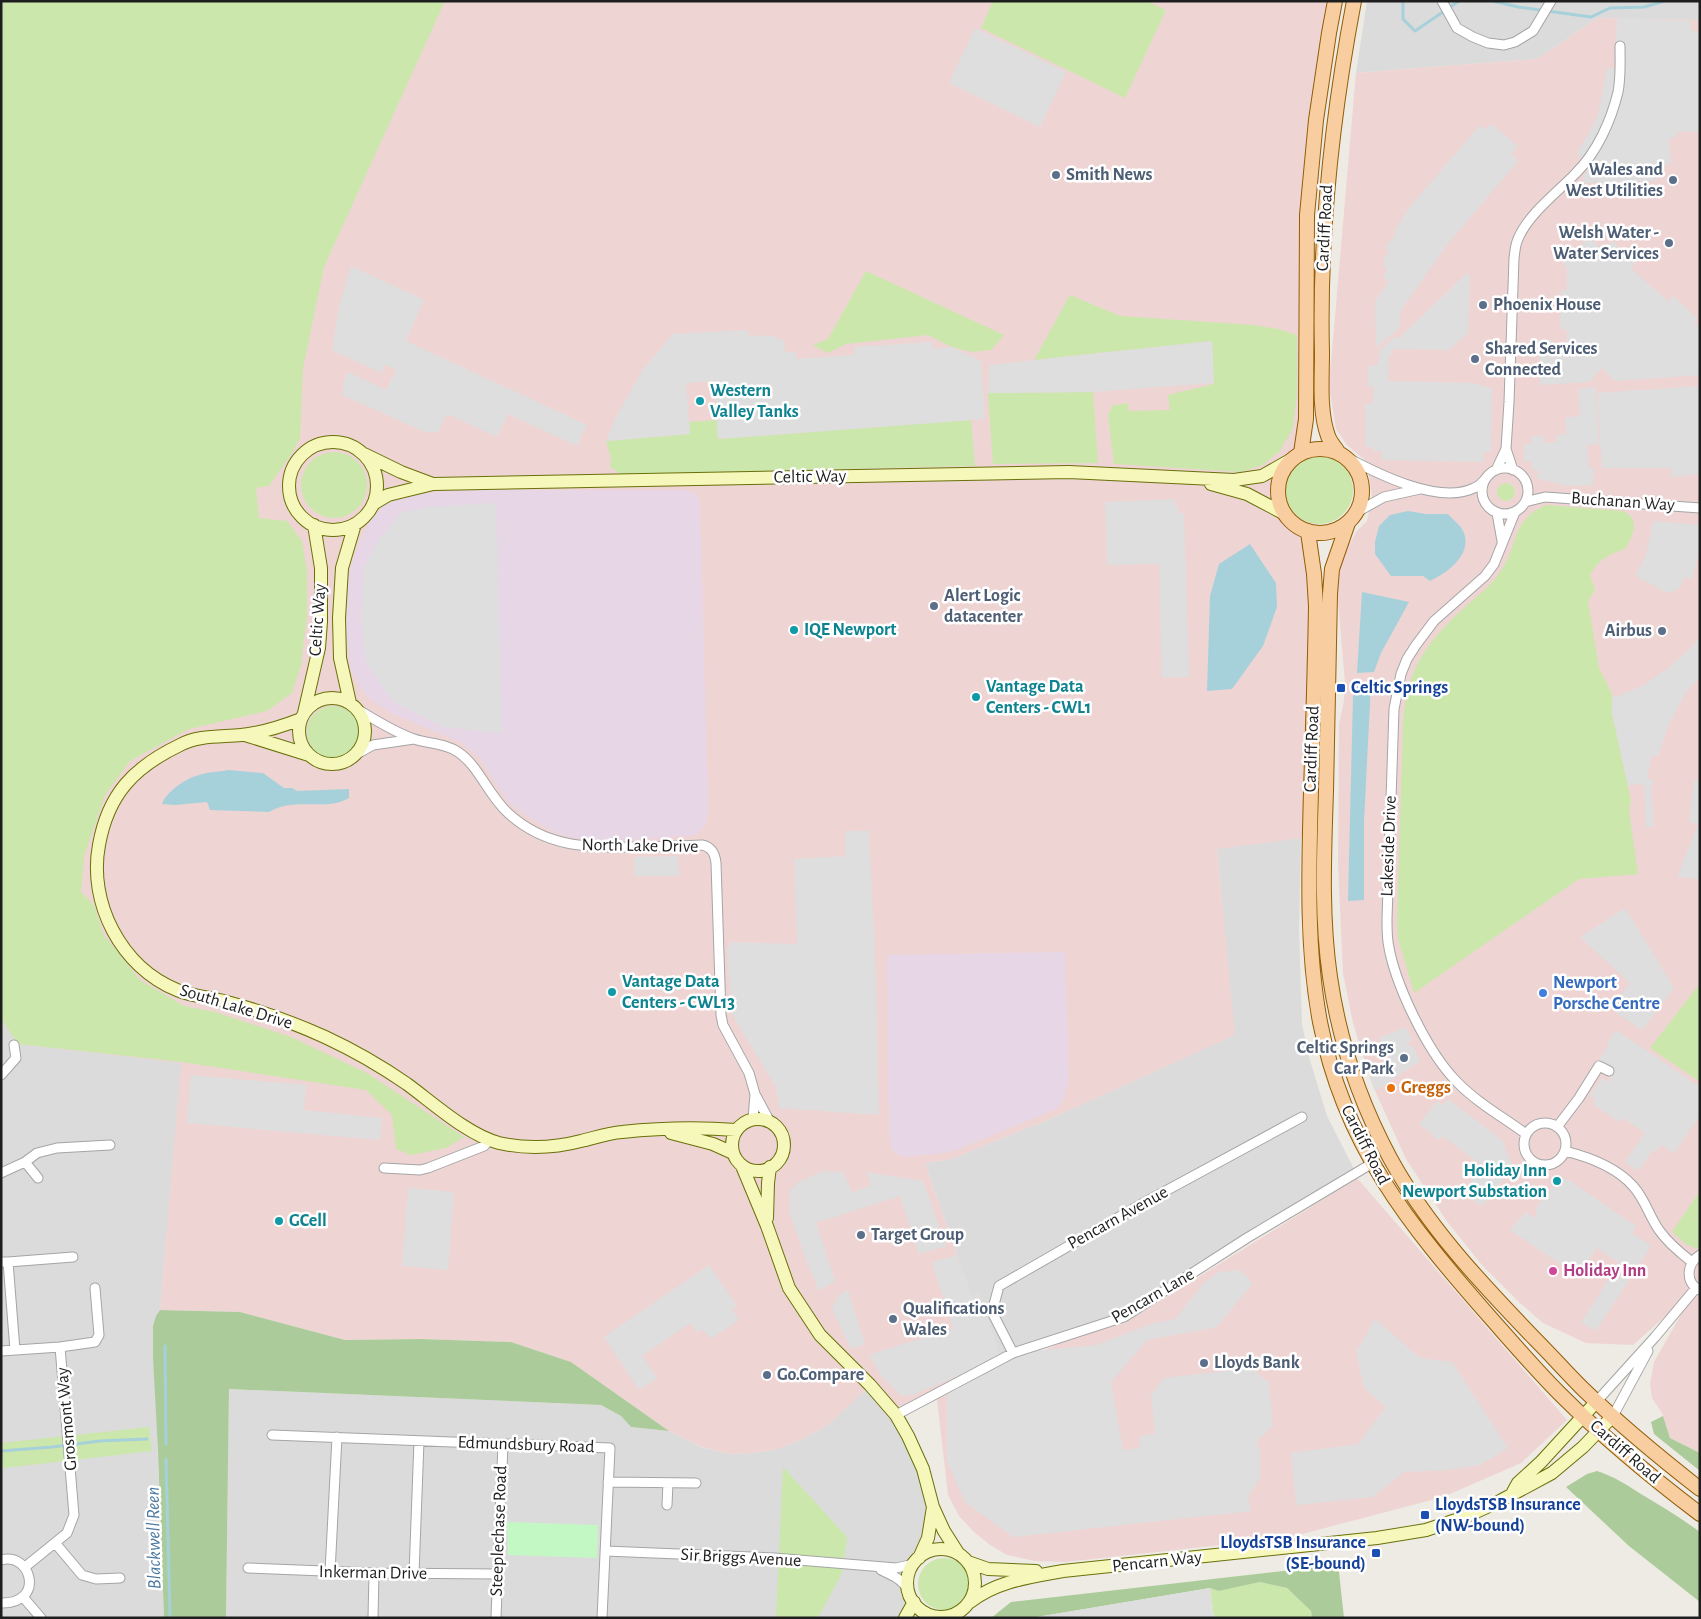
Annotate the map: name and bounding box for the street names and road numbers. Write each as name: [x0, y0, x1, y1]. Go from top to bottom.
street label: Cardiff Road: [1314, 184, 1336, 272]
street label: Celtic Way: [774, 467, 847, 487]
street label: Buchanan Way: [1571, 489, 1676, 515]
street label: Celtic Way: [306, 583, 330, 657]
street label: Cardiff Road: [1301, 705, 1323, 793]
street label: Lakeside Drive: [1378, 795, 1400, 897]
street label: North Lake Drive: [581, 836, 699, 856]
street label: South Lake Drive: [178, 981, 294, 1033]
street label: Cardiff Road: [1337, 1102, 1393, 1188]
street label: Pencarn Avenue: [1065, 1183, 1171, 1253]
street label: Pencarn Lane: [1109, 1265, 1197, 1327]
street label: Grosmont Way: [53, 1366, 80, 1471]
street label: Cardiff Road: [1586, 1417, 1664, 1487]
street label: Edmundsbury Road: [457, 1434, 595, 1456]
street label: Steeplechase Road: [488, 1465, 510, 1597]
street label: Sir Briggs Avenue: [680, 1546, 802, 1570]
street label: Pencarn Way: [1111, 1548, 1203, 1576]
street label: Inkerman Drive: [319, 1563, 427, 1583]

